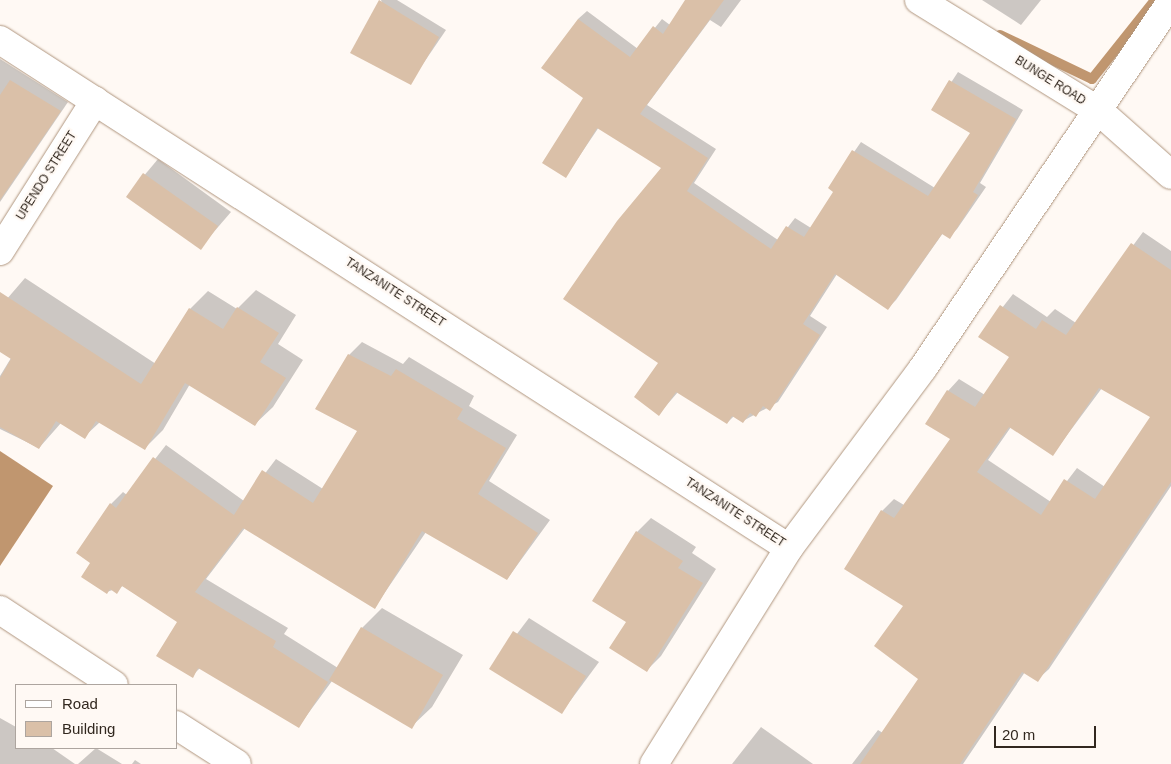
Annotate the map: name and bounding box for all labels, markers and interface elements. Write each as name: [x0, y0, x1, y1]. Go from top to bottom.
street label: BUNGE ROAD: [1012, 54, 1088, 108]
street label: UPENDO STREET: [14, 129, 80, 223]
street label: TANZANITE STREET: [342, 255, 448, 331]
street label: TANZANITE STREET: [682, 475, 788, 551]
legend: [15, 684, 178, 749]
text: Road: [62, 695, 98, 712]
scale bar: [996, 716, 1098, 748]
text: Building: [62, 720, 115, 737]
text: 20 m: [1002, 726, 1035, 743]

